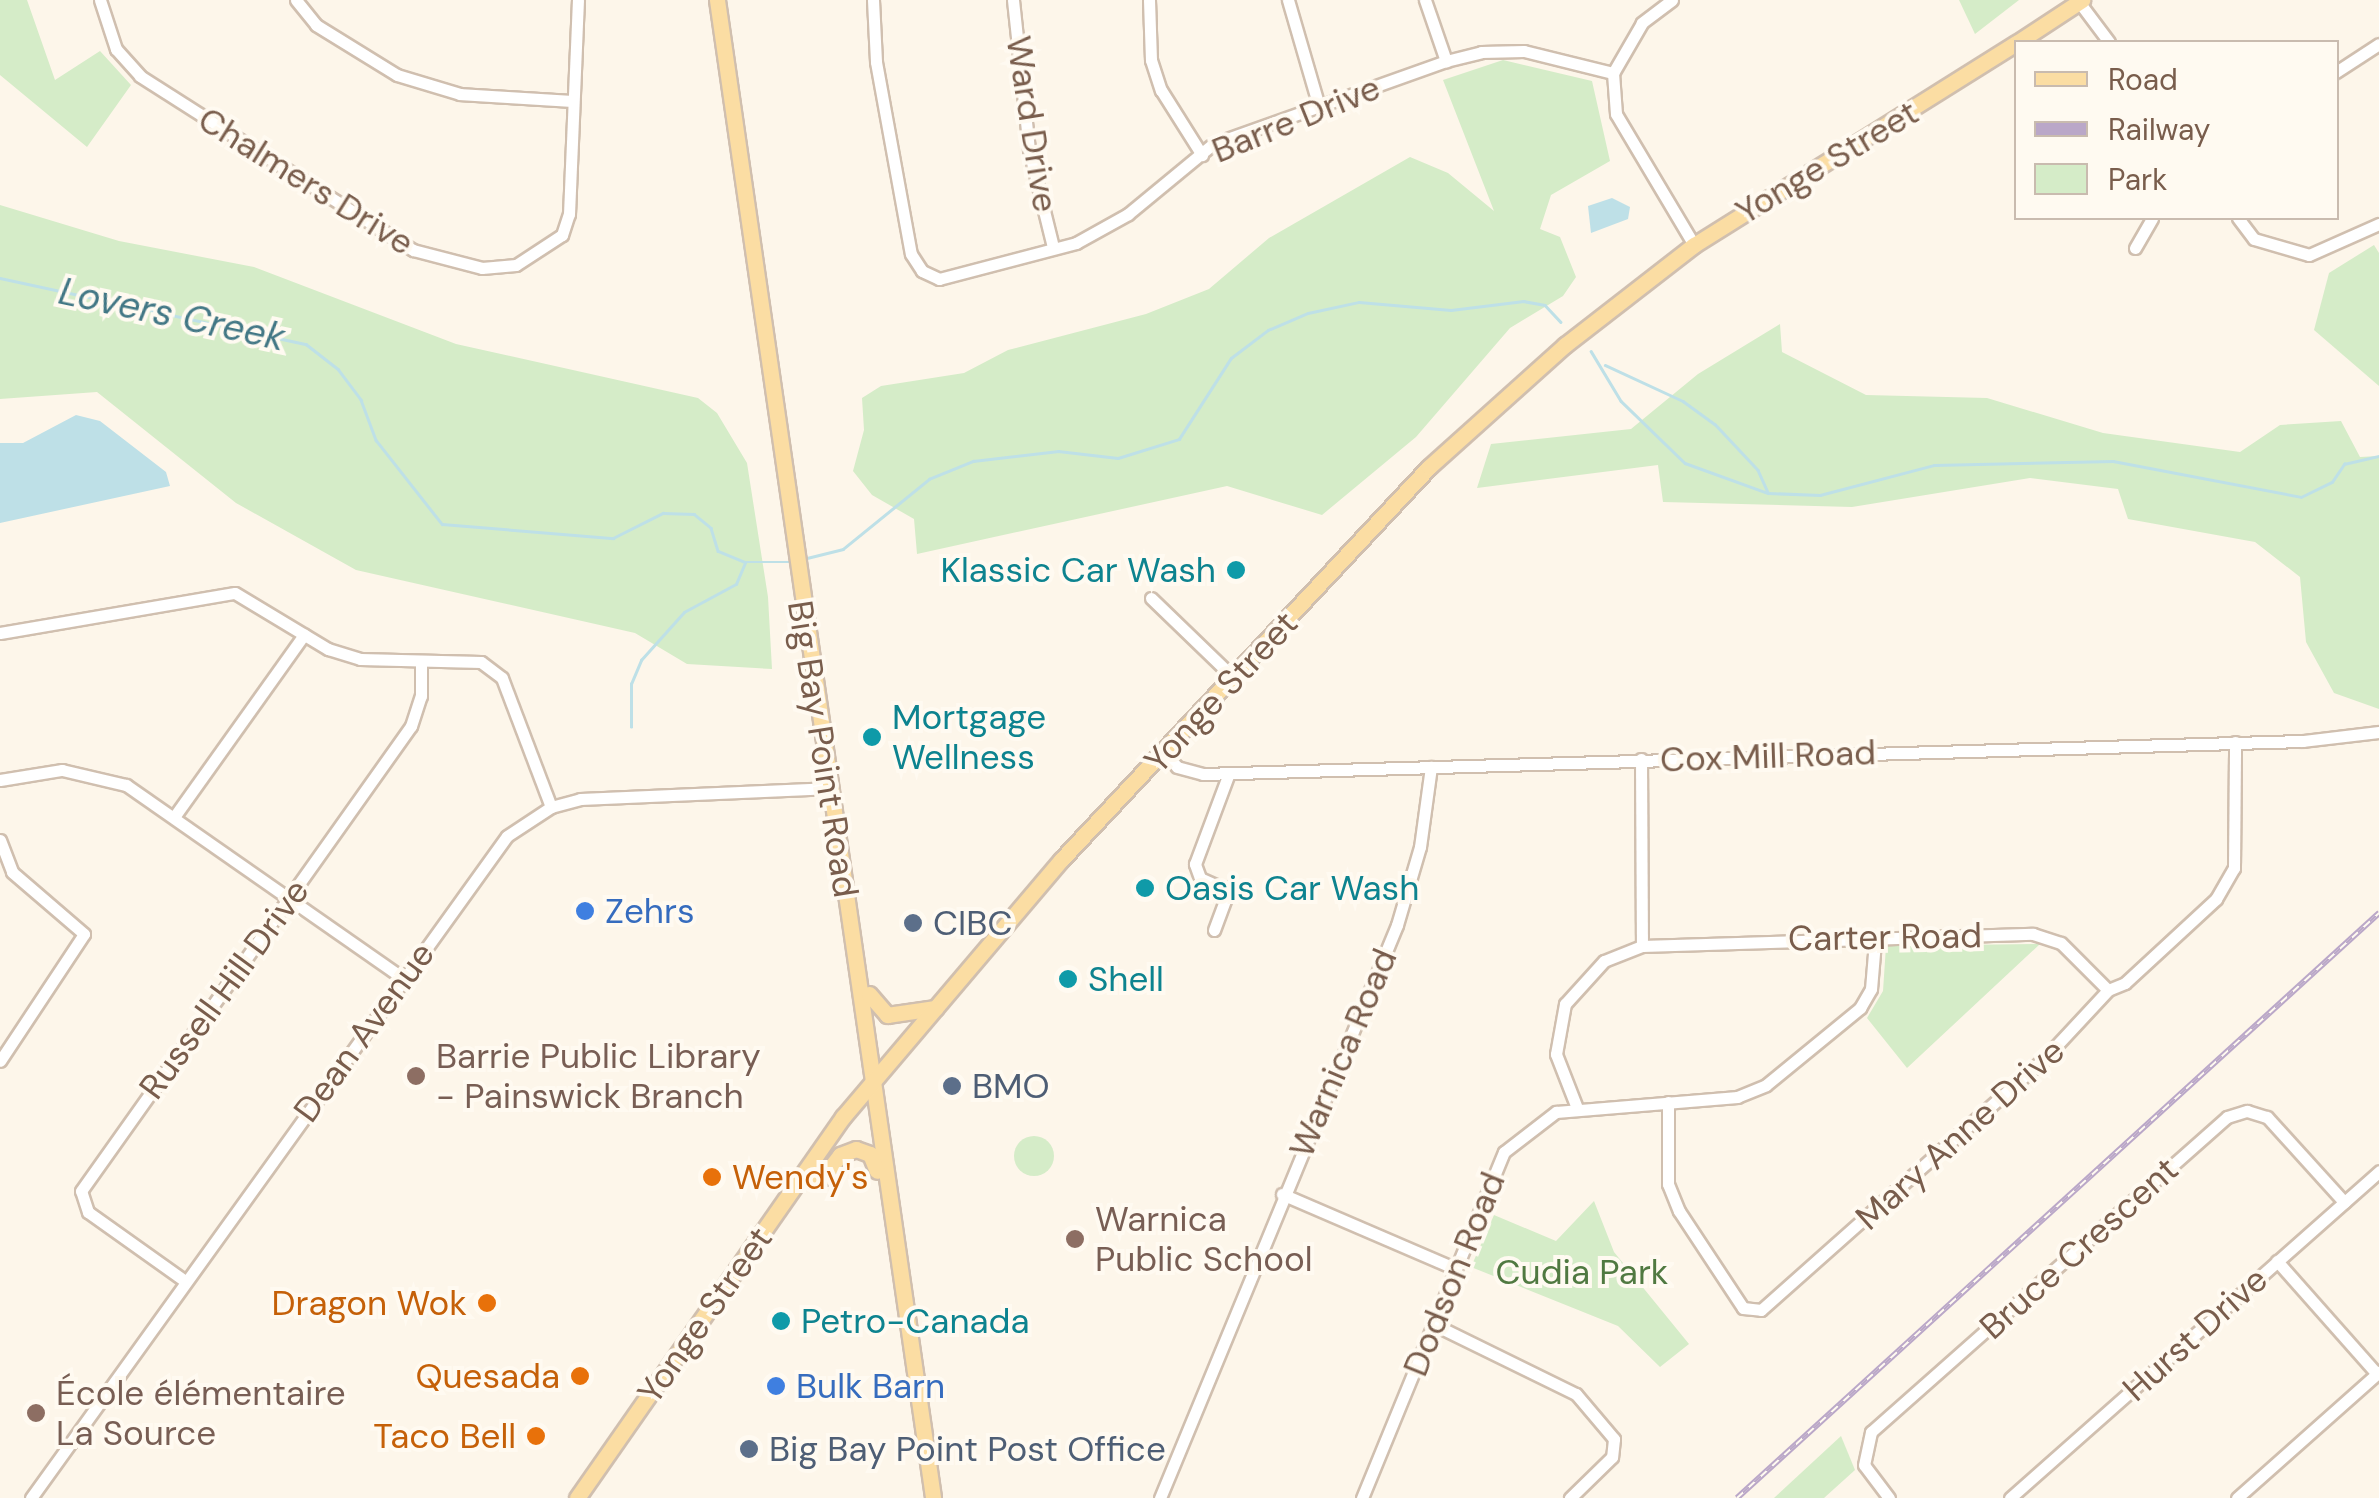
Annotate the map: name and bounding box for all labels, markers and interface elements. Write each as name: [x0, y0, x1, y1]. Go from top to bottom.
street label: Ward Drive: [997, 33, 1067, 215]
legend: [2014, 40, 2339, 220]
text: Road: [2108, 60, 2178, 99]
street label: Barre Drive: [1206, 66, 1386, 172]
street label: Yonge Street: [1728, 91, 1926, 233]
street label: Chalmers Drive: [191, 98, 421, 264]
text: Railway: [2108, 110, 2211, 149]
text: Park: [2108, 160, 2167, 199]
water label: Lovers Creek: [55, 269, 289, 361]
place label: Klassic Car Wash: [941, 549, 1216, 591]
marker: Klassic Car Wash: [1225, 559, 1247, 581]
street label: Big Bay Point Road: [779, 598, 867, 900]
street label: Yonge Street: [1136, 603, 1306, 781]
place label: Mortgage Wellness: [892, 696, 1046, 778]
marker: Mortgage Wellness: [861, 726, 883, 748]
street label: Cox Mill Road: [1659, 731, 1877, 781]
place label: Oasis Car Wash: [1165, 867, 1419, 909]
street label: Russell Hill Drive: [130, 871, 318, 1107]
marker: Oasis Car Wash: [1134, 877, 1156, 899]
place label: Zehrs: [605, 890, 694, 932]
marker: Zehrs: [574, 900, 596, 922]
place label: CIBC: [933, 902, 1012, 944]
marker: CIBC: [902, 912, 924, 934]
street label: Carter Road: [1788, 914, 1982, 960]
street label: Dean Avenue: [285, 934, 443, 1130]
street label: Warnica Road: [1280, 942, 1406, 1164]
place label: Shell: [1088, 958, 1164, 1000]
marker: Shell: [1057, 968, 1079, 990]
street label: Mary Anne Drive: [1847, 1030, 2073, 1238]
place label: Barrie Public Library - Painswick Branch: [436, 1035, 761, 1117]
marker: Barrie Public Library - Painswick Branch: [405, 1065, 427, 1087]
place label: BMO: [972, 1065, 1050, 1107]
marker: BMO: [941, 1075, 963, 1097]
street label: Bruce Crescent: [1971, 1148, 2187, 1348]
place label: Wendy's: [732, 1156, 869, 1198]
marker: Wendy's: [701, 1166, 723, 1188]
street label: Dodson Road: [1394, 1166, 1514, 1382]
place label: Warnica Public School: [1095, 1198, 1313, 1280]
street label: Yonge Street: [629, 1219, 781, 1411]
marker: Warnica Public School: [1064, 1228, 1086, 1250]
park label: Cudia Park: [1496, 1251, 1668, 1293]
street label: Hurst Drive: [2114, 1258, 2276, 1410]
place label: Dragon Wok: [271, 1282, 467, 1324]
marker: Dragon Wok: [476, 1292, 498, 1314]
place label: Petro-Canada: [801, 1300, 1030, 1342]
marker: Petro-Canada: [770, 1310, 792, 1332]
place label: Quesada: [415, 1355, 560, 1397]
marker: Quesada: [569, 1365, 591, 1387]
place label: Bulk Barn: [796, 1365, 945, 1407]
place label: École élémentaire La Source: [56, 1372, 346, 1454]
marker: Bulk Barn: [765, 1375, 787, 1397]
marker: École élémentaire La Source: [25, 1402, 47, 1424]
place label: Taco Bell: [373, 1415, 516, 1457]
marker: Taco Bell: [525, 1425, 547, 1447]
place label: Big Bay Point Post Office: [769, 1428, 1166, 1470]
marker: Big Bay Point Post Office: [738, 1438, 760, 1460]

